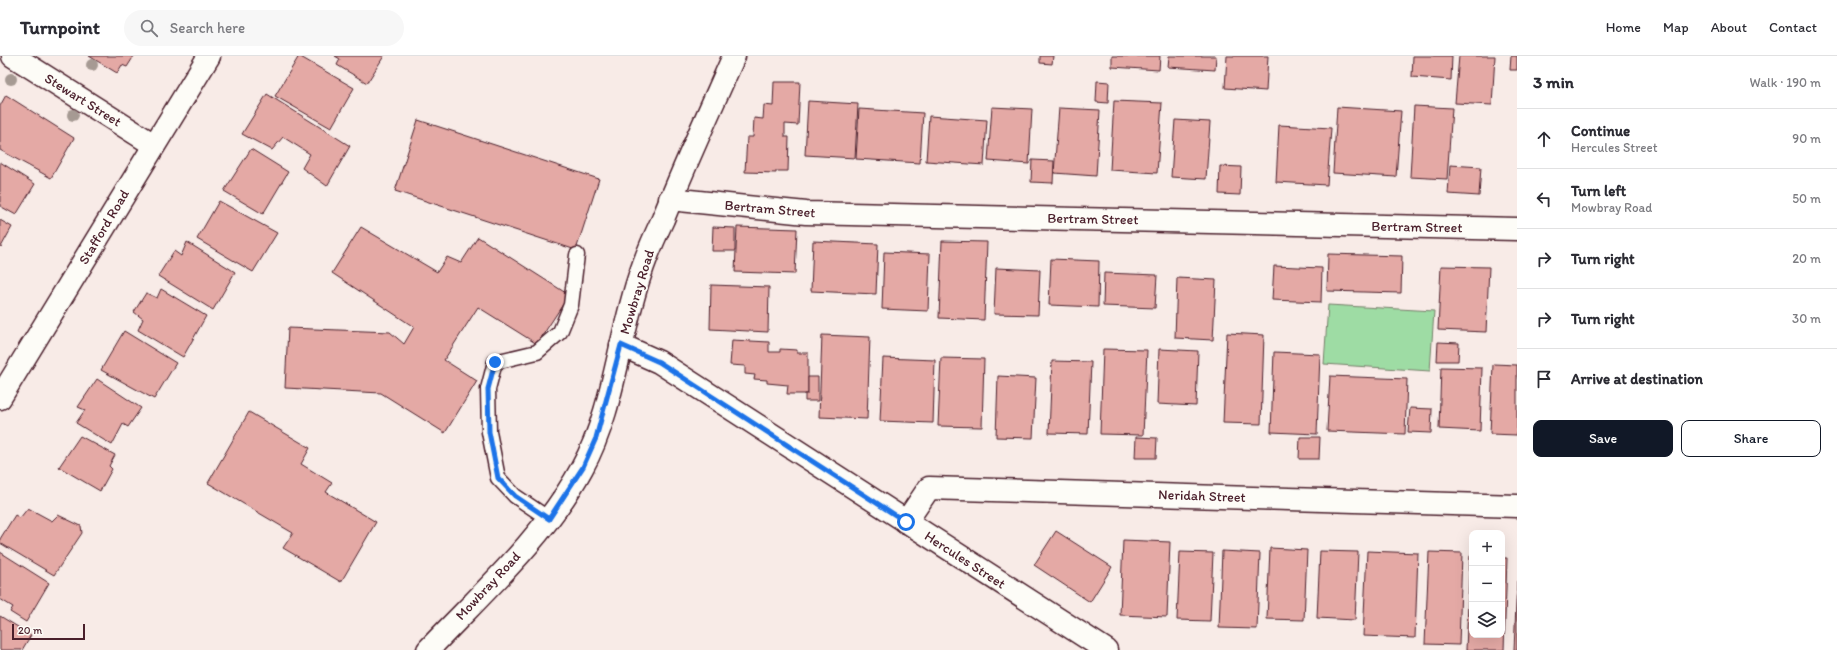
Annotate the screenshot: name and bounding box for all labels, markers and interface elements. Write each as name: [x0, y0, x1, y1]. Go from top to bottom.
search box: [124, 10, 404, 46]
text: Turnpoint: [20, 16, 100, 39]
icon: search: [138, 17, 160, 39]
text: Search here: [170, 19, 245, 37]
text: Home: [1606, 19, 1641, 36]
text: Map: [1663, 19, 1689, 36]
text: About: [1711, 19, 1747, 36]
text: Contact: [1769, 19, 1817, 36]
street label: Stewart Street: [41, 70, 125, 130]
text: 3 min: [1533, 72, 1574, 92]
text: Walk · 190 m: [1750, 75, 1821, 90]
text: Continue: [1571, 122, 1630, 140]
icon: ahead: [1533, 128, 1555, 150]
text: 90 m: [1792, 131, 1821, 146]
text: Hercules Street: [1571, 140, 1658, 155]
text: Turn left: [1571, 182, 1626, 200]
street label: Stafford Road: [75, 186, 133, 268]
icon: left: [1533, 188, 1555, 210]
text: 50 m: [1792, 191, 1821, 206]
street label: Bertram Street: [724, 197, 816, 221]
text: Mowbray Road: [1571, 200, 1652, 215]
street label: Bertram Street: [1047, 210, 1139, 228]
street label: Bertram Street: [1371, 218, 1463, 236]
street label: Mowbray Road: [616, 247, 658, 336]
icon: right: [1533, 248, 1555, 270]
text: Turn right: [1571, 250, 1635, 268]
text: 20 m: [1792, 251, 1821, 266]
icon: right: [1533, 308, 1555, 330]
text: Turn right: [1571, 310, 1635, 328]
text: 30 m: [1792, 311, 1821, 326]
route end: [486, 353, 504, 371]
icon: arrive: [1533, 368, 1555, 390]
text: Arrive at destination: [1571, 370, 1703, 388]
button: Save: [1533, 420, 1673, 457]
button: Share: [1681, 420, 1821, 457]
street label: Neridah Street: [1158, 486, 1246, 506]
route start: [897, 513, 915, 531]
street label: Hercules Street: [921, 527, 1009, 593]
map controls: [1469, 530, 1505, 638]
button: +: [1469, 530, 1505, 566]
street label: Mowbray Road: [452, 548, 524, 624]
button: −: [1469, 566, 1505, 602]
button: layers: [1469, 602, 1505, 638]
scale bar: [12, 622, 85, 641]
text: 20 m: [18, 624, 42, 637]

